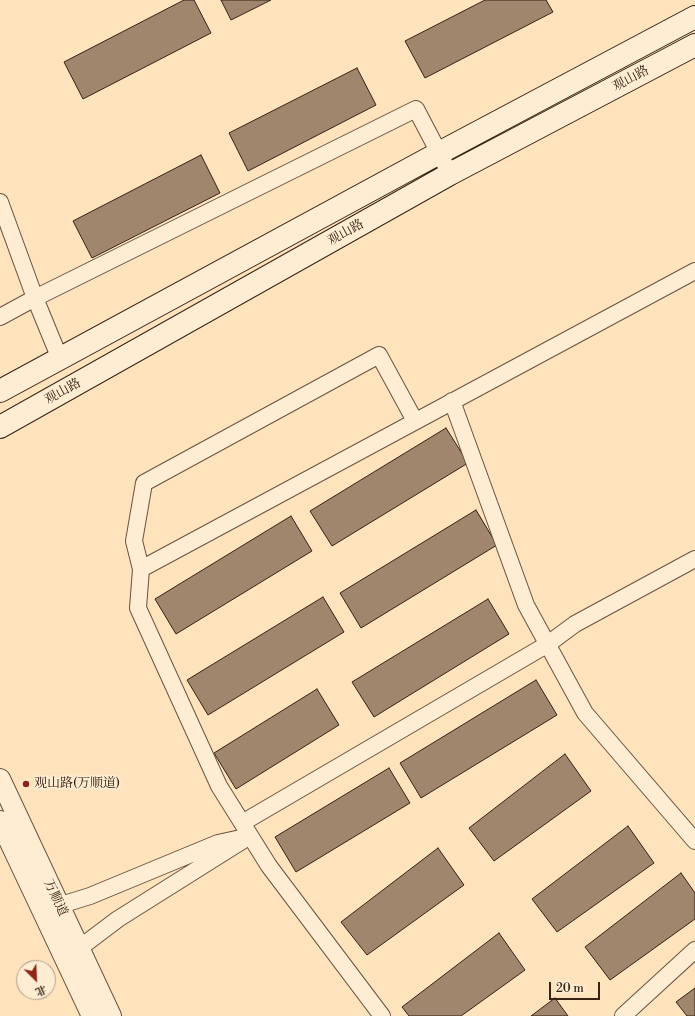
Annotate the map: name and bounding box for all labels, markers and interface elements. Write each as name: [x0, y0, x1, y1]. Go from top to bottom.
street label: 观山路: [610, 63, 652, 95]
street label: 观山路: [325, 217, 367, 249]
street label: 观山路: [42, 376, 84, 408]
place label: 观山路(万顺道): [34, 776, 120, 792]
marker: 观山路(万顺道): [21, 779, 31, 789]
street label: 万顺道: [40, 877, 70, 919]
north arrow: [16, 960, 56, 1000]
scale bar: [551, 974, 602, 1000]
text: 北: [33, 981, 48, 999]
text: 20 m: [556, 981, 584, 996]

